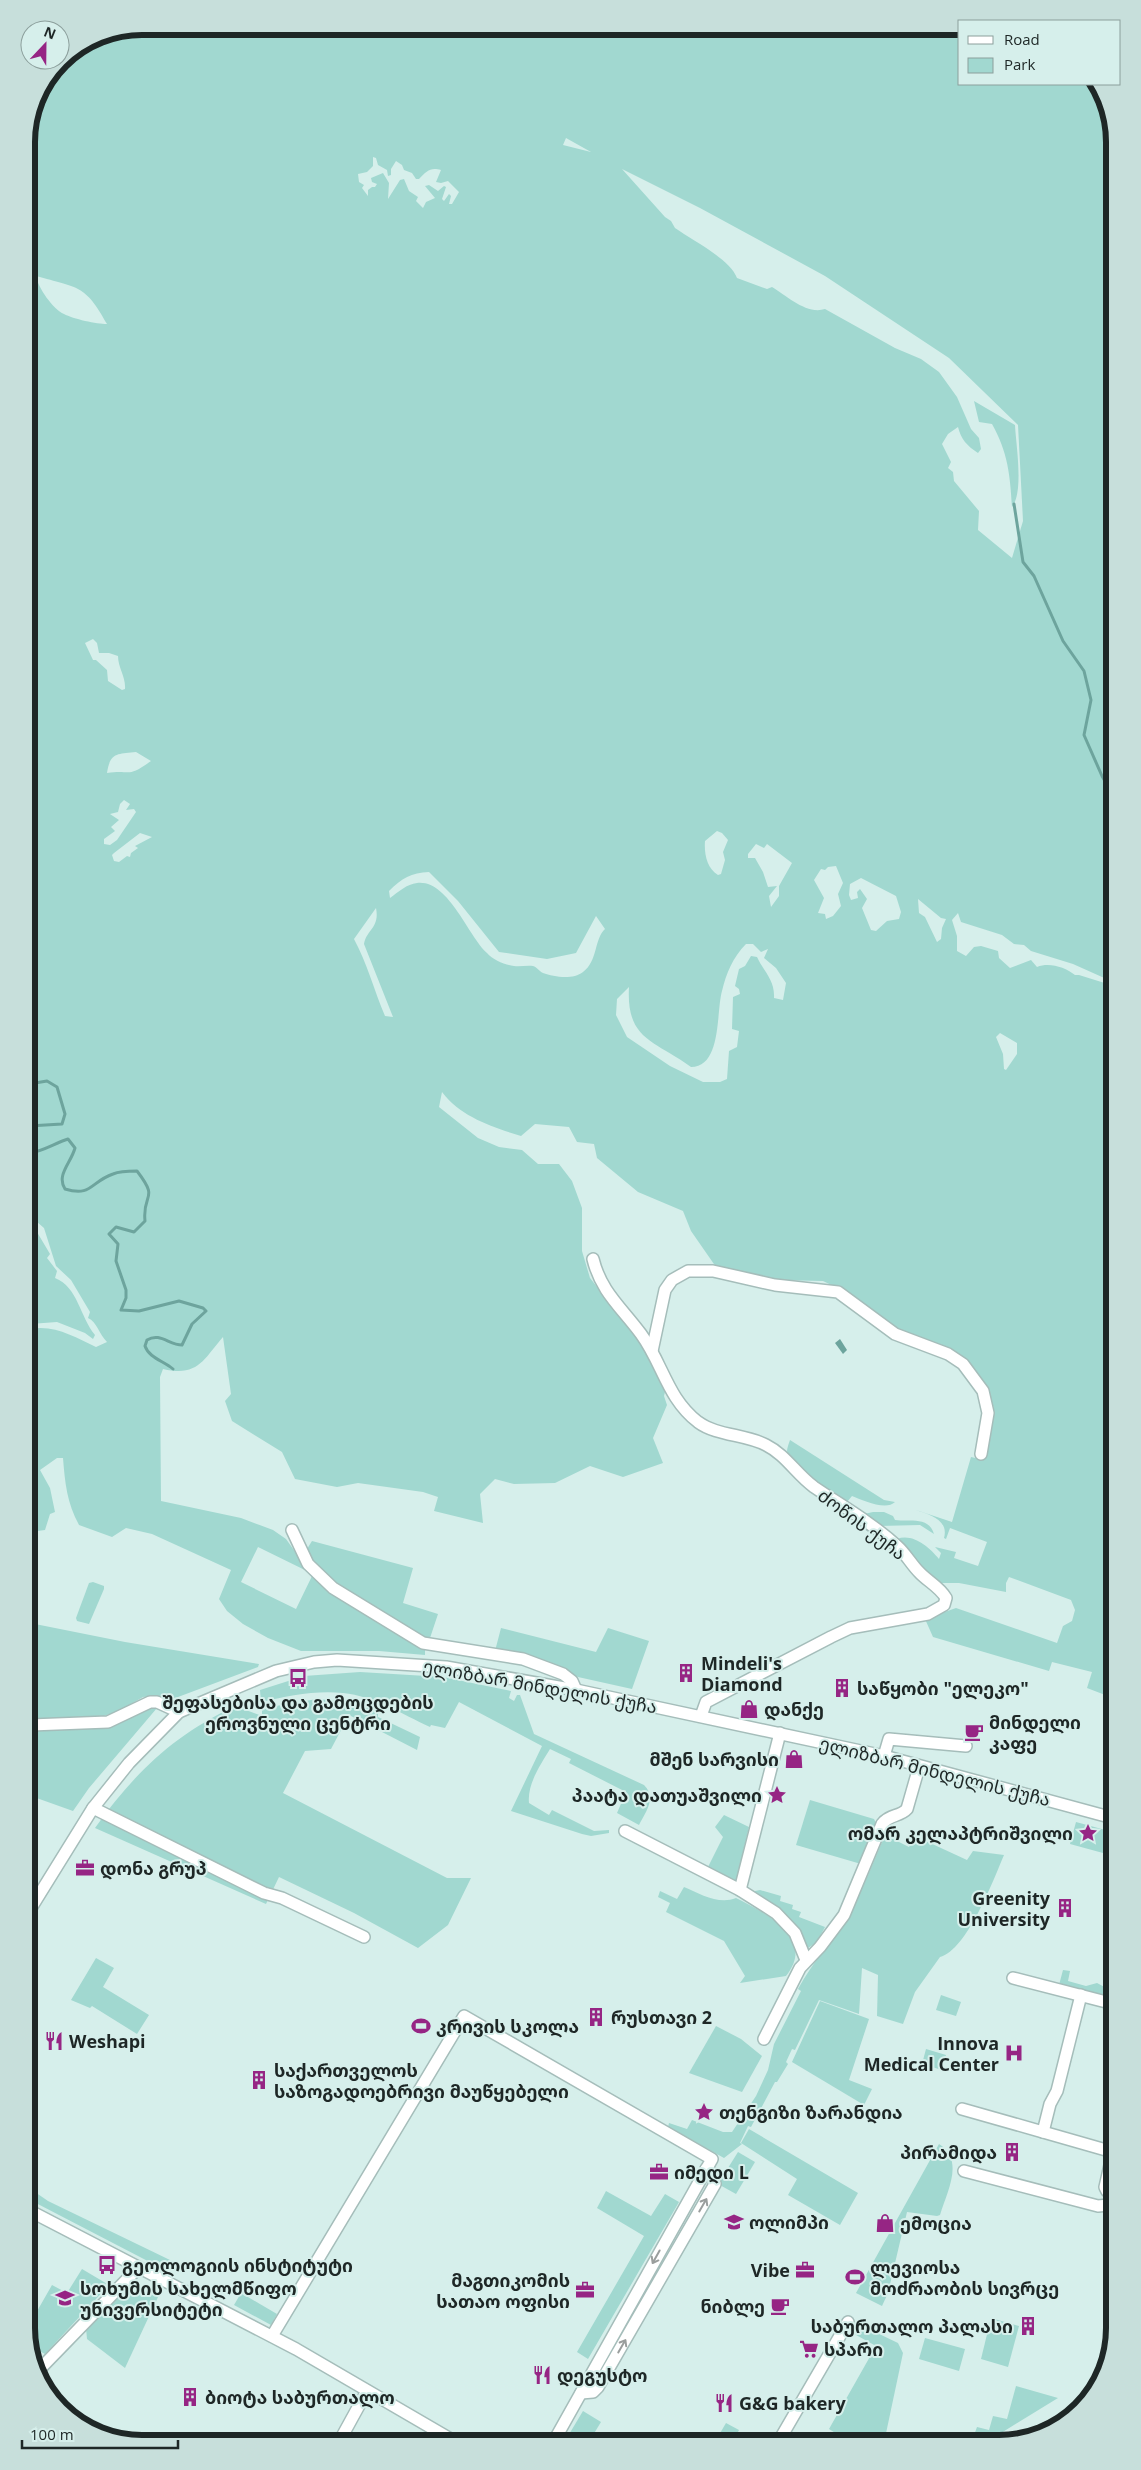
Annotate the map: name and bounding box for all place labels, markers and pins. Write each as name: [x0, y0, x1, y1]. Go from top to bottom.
place label: Mindeli's Diamond: [701, 1651, 783, 1696]
building icon: Mindeli's Diamond: [675, 1662, 697, 1684]
bus stop icon: შეფასებისა და გამოცდების ეროვნული ცენტრი: [287, 1667, 309, 1689]
place label: საწყობი "ელეკო": [857, 1676, 1029, 1700]
building icon: საწყობი "ელეკო": [831, 1677, 853, 1699]
place label: შეფასებისა და გამოცდების ეროვნული ცენტრი: [162, 1690, 434, 1735]
place label: დანქე: [764, 1697, 824, 1721]
shop icon: დანქე: [738, 1698, 760, 1720]
place label: მინდელი კაფე: [989, 1710, 1081, 1755]
cafe icon: მინდელი კაფე: [963, 1721, 985, 1743]
place label: მშენ სარვისი: [650, 1747, 779, 1771]
shop icon: მშენ სარვისი: [783, 1748, 805, 1770]
place label: პაატა დათუაშვილი: [572, 1783, 762, 1807]
place icon: პაატა დათუაშვილი: [766, 1784, 788, 1806]
place label: ომარ კელაპტრიშვილი: [848, 1821, 1073, 1845]
place icon: ომარ კელაპტრიშვილი: [1077, 1822, 1099, 1844]
place label: დონა გრუპ: [100, 1856, 206, 1880]
office icon: დონა გრუპ: [74, 1857, 96, 1879]
place label: Greenity University: [958, 1886, 1051, 1931]
building icon: Greenity University: [1054, 1897, 1076, 1919]
place label: რუსთავი 2: [611, 2005, 712, 2029]
building icon: რუსთავი 2: [585, 2006, 607, 2028]
place label: კრივის სკოლა: [436, 2014, 579, 2038]
sports icon: კრივის სკოლა: [410, 2015, 432, 2037]
place label: Weshapi: [69, 2029, 146, 2053]
restaurant icon: Weshapi: [43, 2030, 65, 2052]
place label: Innova Medical Center: [864, 2031, 999, 2076]
hospital icon: Innova Medical Center: [1003, 2042, 1025, 2064]
place label: საქართველოს საზოგადოებრივი მაუწყებელი: [274, 2058, 569, 2103]
building icon: საქართველოს საზოგადოებრივი მაუწყებელი: [248, 2069, 270, 2091]
place label: თენგიზი ზარანდია: [719, 2100, 903, 2124]
place icon: თენგიზი ზარანდია: [693, 2101, 715, 2123]
place label: პირამიდა: [900, 2140, 997, 2164]
building icon: პირამიდა: [1001, 2141, 1023, 2163]
place label: იმედი L: [674, 2160, 749, 2184]
office icon: იმედი L: [648, 2161, 670, 2183]
place label: ოლიმპი: [749, 2210, 829, 2234]
school or university icon: ოლიმპი: [723, 2211, 745, 2233]
place label: ემოცია: [900, 2211, 972, 2235]
shop icon: ემოცია: [874, 2212, 896, 2234]
place label: გეოლოგიის ინსტიტუტი: [122, 2253, 353, 2277]
bus stop icon: გეოლოგიის ინსტიტუტი: [96, 2254, 118, 2276]
place label: ლევიოსა მოძრაობის სივრცე: [870, 2255, 1059, 2300]
place label: Vibe: [751, 2258, 790, 2282]
office icon: Vibe: [794, 2259, 816, 2281]
sports icon: ლევიოსა მოძრაობის სივრცე: [844, 2266, 866, 2288]
place label: მაგთიკომის სათაო ოფისი: [436, 2268, 570, 2313]
place label: სოხუმის სახელმწიფო უნივერსიტეტი: [80, 2276, 297, 2321]
office icon: მაგთიკომის სათაო ოფისი: [574, 2279, 596, 2301]
school or university icon: სოხუმის სახელმწიფო უნივერსიტეტი: [54, 2287, 76, 2309]
place label: ნიბლე: [700, 2294, 765, 2318]
cafe icon: ნიბლე: [769, 2295, 791, 2317]
place label: საბურთალო პალასი: [811, 2314, 1013, 2338]
building icon: საბურთალო პალასი: [1017, 2315, 1039, 2337]
place label: სპარი: [824, 2337, 883, 2361]
supermarket icon: სპარი: [798, 2338, 820, 2360]
place label: დეგუსტო: [557, 2363, 647, 2387]
restaurant icon: დეგუსტო: [531, 2364, 553, 2386]
place label: ბიოტა საბურთალო: [205, 2385, 395, 2409]
building icon: ბიოტა საბურთალო: [179, 2386, 201, 2408]
place label: G&G bakery: [739, 2391, 846, 2415]
restaurant icon: G&G bakery: [713, 2392, 735, 2414]

